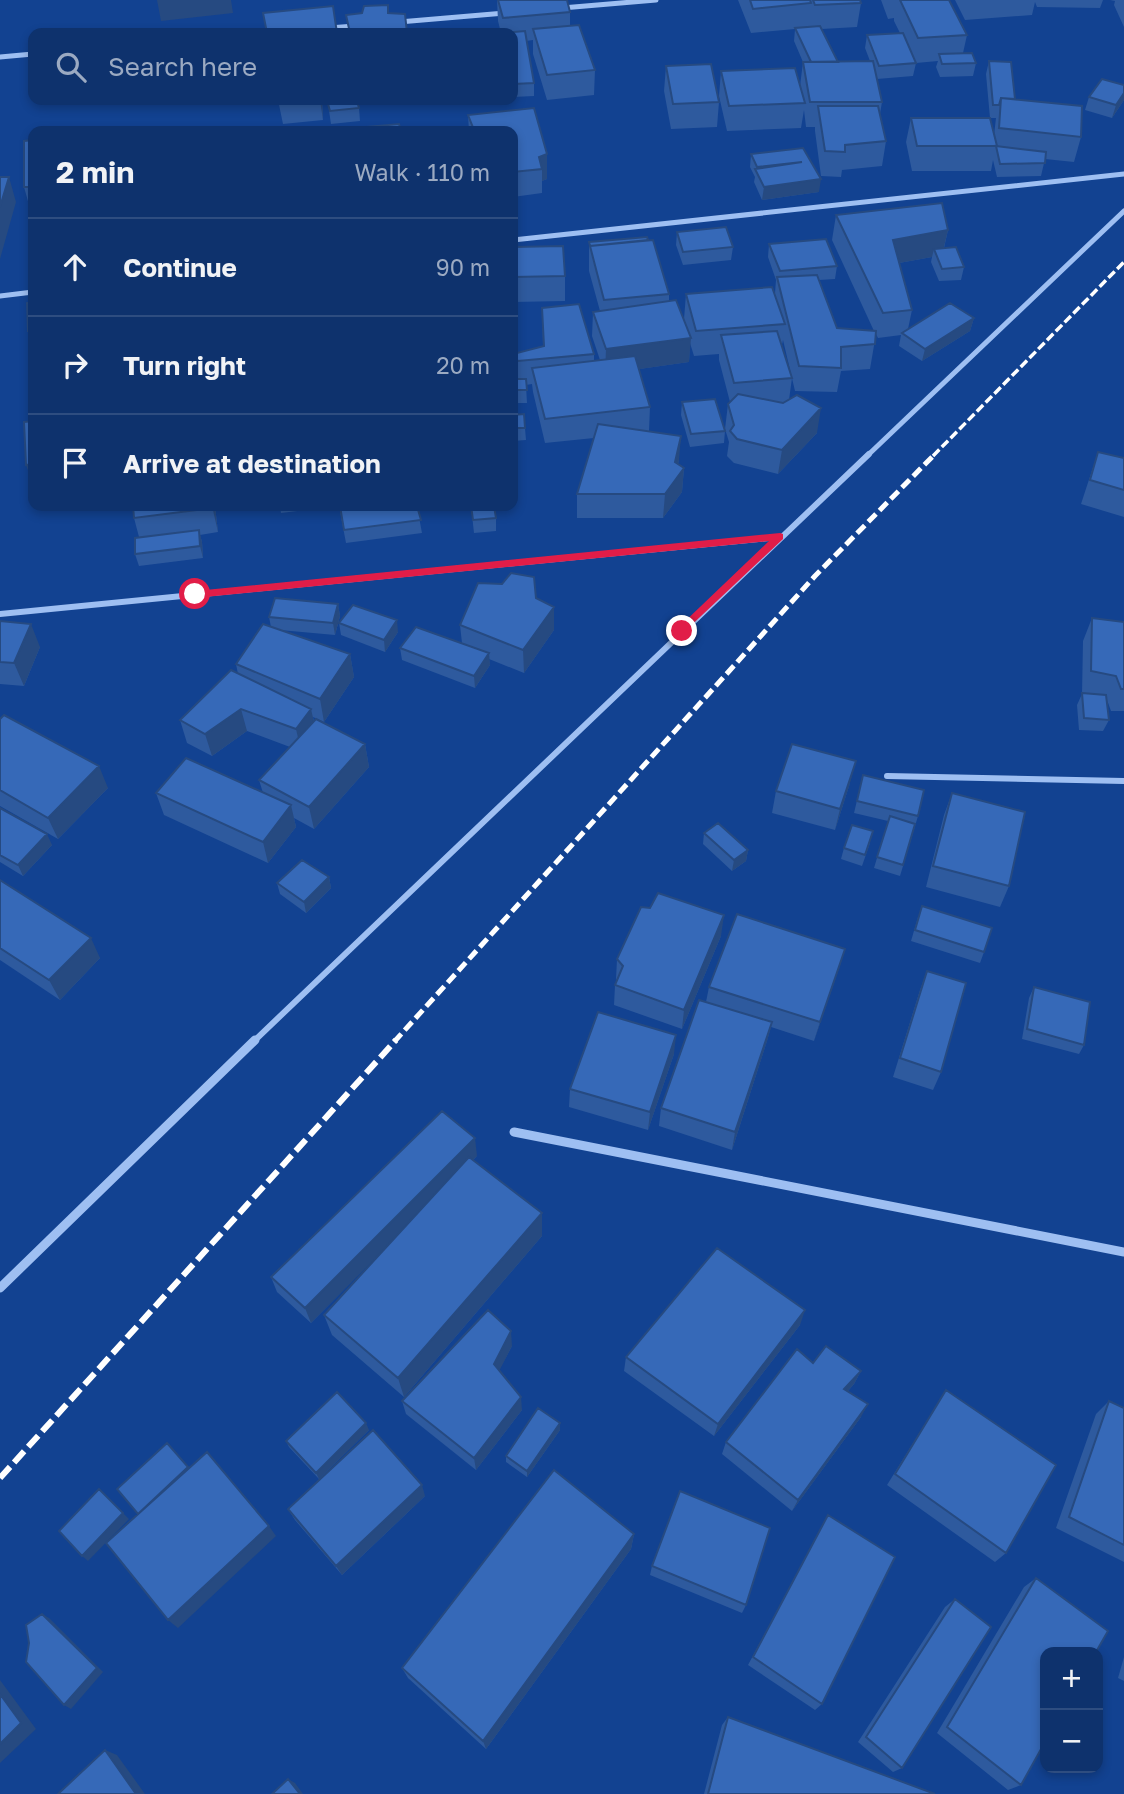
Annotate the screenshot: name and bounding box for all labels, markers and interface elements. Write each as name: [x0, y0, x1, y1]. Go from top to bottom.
search box: [28, 28, 518, 105]
icon: search: [52, 48, 90, 86]
text: Search here: [108, 51, 257, 82]
text: 2 min: [56, 154, 134, 190]
text: Walk · 110 m: [354, 158, 490, 186]
icon: ahead: [56, 248, 94, 286]
text: Continue: [123, 252, 237, 283]
text: 90 m: [436, 253, 490, 281]
icon: right: [56, 346, 94, 384]
text: Turn right: [123, 350, 246, 381]
text: 20 m: [436, 351, 490, 379]
icon: arrive: [56, 444, 94, 482]
text: Arrive at destination: [123, 448, 381, 479]
route start: [179, 578, 210, 609]
route end: [666, 615, 697, 646]
map controls: [1040, 1647, 1103, 1773]
button: +: [1040, 1647, 1103, 1710]
button: −: [1040, 1710, 1103, 1773]

